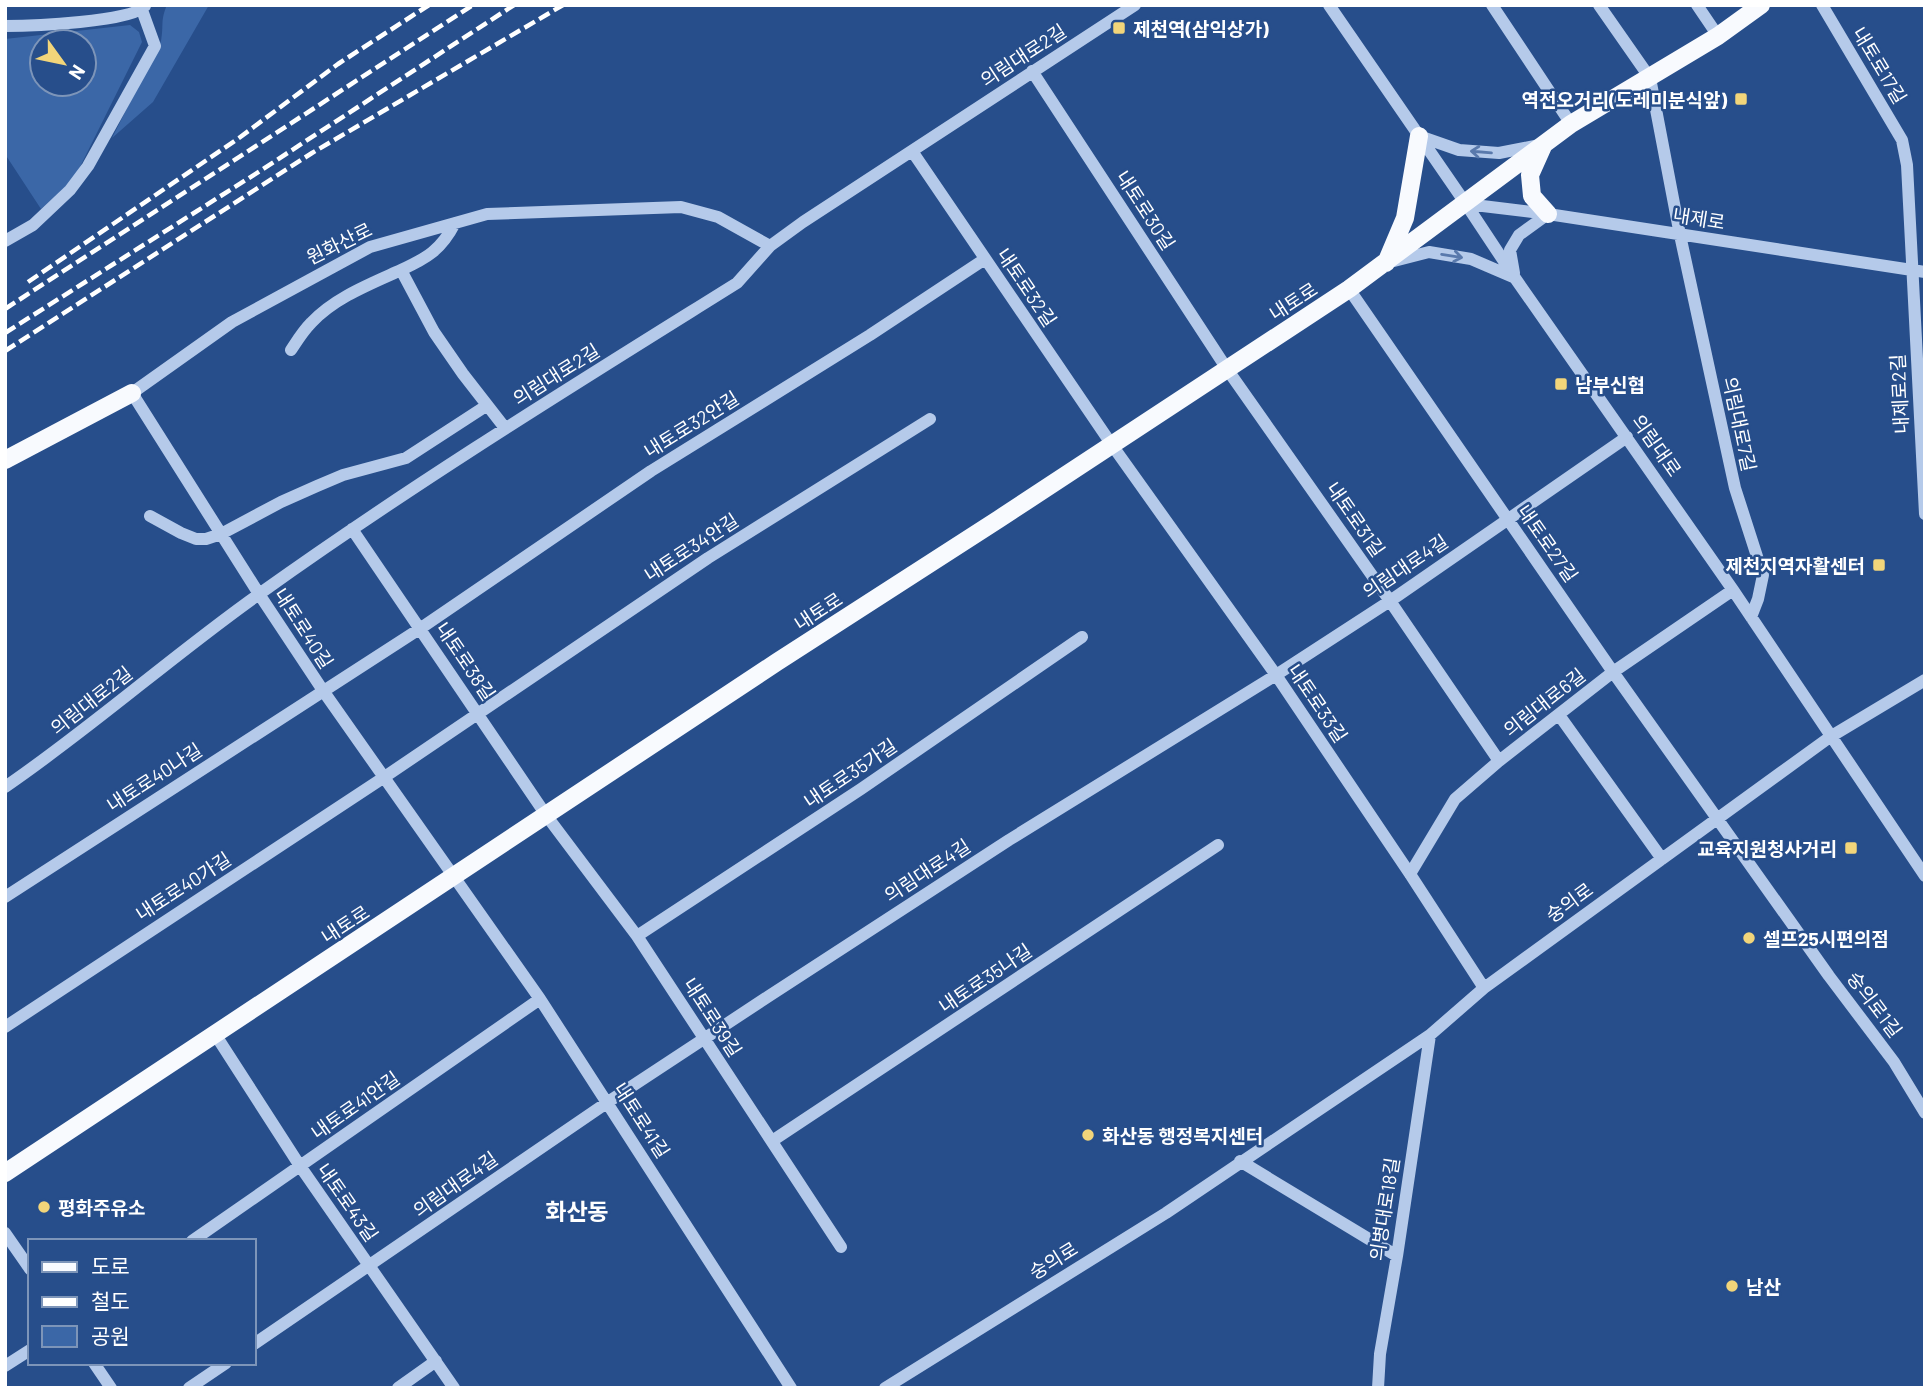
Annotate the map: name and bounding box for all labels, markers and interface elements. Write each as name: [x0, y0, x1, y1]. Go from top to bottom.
place label: 제천역(삼익상가): [1133, 17, 1269, 40]
street label: 의림대로2길: [976, 19, 1070, 91]
marker: 제천역(삼익상가): [1111, 20, 1127, 36]
street label: 내토로17길: [1848, 22, 1912, 108]
north arrow: [28, 28, 98, 98]
text: N: [65, 61, 91, 84]
place label: 역전오거리(도레미분식앞): [1522, 88, 1727, 111]
marker: 역전오거리(도레미분식앞): [1733, 91, 1749, 107]
one-way arrow: [1470, 145, 1493, 158]
street label: 내토로30길: [1112, 166, 1180, 254]
street label: 내제로: [1671, 203, 1727, 233]
street label: 원화산로: [303, 217, 375, 269]
street label: 내토로32길: [992, 243, 1062, 331]
one-way arrow: [1440, 250, 1463, 263]
street label: 내토로: [1265, 277, 1321, 325]
street label: 의림대로2길: [509, 338, 603, 410]
street label: 내제로2길: [1885, 353, 1913, 435]
place label: 남부신협: [1575, 373, 1645, 396]
street label: 의림대로7길: [1719, 374, 1761, 474]
marker: 남부신협: [1553, 376, 1569, 392]
street label: 내토로32안길: [639, 386, 743, 462]
street label: 의림대로: [1628, 410, 1686, 480]
street label: 내토로31길: [1322, 477, 1390, 561]
street label: 내토로27길: [1513, 500, 1583, 586]
street label: 내토로34안길: [640, 508, 742, 586]
street label: 의림대로4길: [1358, 529, 1452, 603]
place label: 제천지역자활센터: [1725, 554, 1865, 577]
marker: 제천지역자활센터: [1871, 557, 1887, 573]
street label: 내토로40길: [270, 584, 338, 672]
street label: 내토로: [790, 587, 846, 635]
street label: 내토로38길: [431, 617, 501, 705]
street label: 내토로33길: [1283, 659, 1353, 747]
street label: 의림대로2길: [45, 661, 137, 739]
street label: 의림대로6길: [1499, 663, 1589, 741]
street label: 내토로35가길: [799, 734, 901, 812]
street label: 내토로40나길: [102, 738, 206, 816]
street label: 의림대로4길: [880, 834, 974, 906]
place label: 교육지원청사거리: [1697, 837, 1837, 860]
marker: 교육지원청사거리: [1843, 840, 1859, 856]
street label: 내토로40가길: [131, 847, 235, 925]
street label: 숭의로: [1541, 877, 1597, 927]
street label: 내토로: [317, 900, 373, 948]
place label: 셀프25시편의점: [1763, 927, 1889, 950]
marker: 셀프25시편의점: [1741, 930, 1757, 946]
street label: 내토로35나길: [934, 939, 1036, 1017]
street label: 숭의로1길: [1843, 967, 1907, 1041]
street label: 내토로39길: [679, 973, 747, 1061]
street label: 내토로41안길: [306, 1066, 404, 1144]
street label: 내토로41길: [609, 1078, 675, 1162]
place label: 화산동 행정복지센터: [1102, 1124, 1263, 1147]
marker: 화산동 행정복지센터: [1080, 1127, 1096, 1143]
street label: 의림대로4길: [408, 1147, 502, 1221]
street label: 의병대로18길: [1365, 1156, 1403, 1262]
street label: 내토로43길: [313, 1158, 383, 1246]
place label: 평화주유소: [58, 1196, 145, 1219]
district label: 화산동: [545, 1197, 609, 1225]
marker: 평화주유소: [36, 1199, 52, 1215]
street label: 숭의로: [1025, 1236, 1081, 1284]
legend: [28, 1239, 256, 1365]
text: 도로: [91, 1253, 130, 1278]
place label: 남산: [1746, 1275, 1781, 1298]
marker: 남산: [1724, 1278, 1740, 1294]
text: 철도: [91, 1288, 130, 1313]
text: 공원: [91, 1323, 130, 1348]

